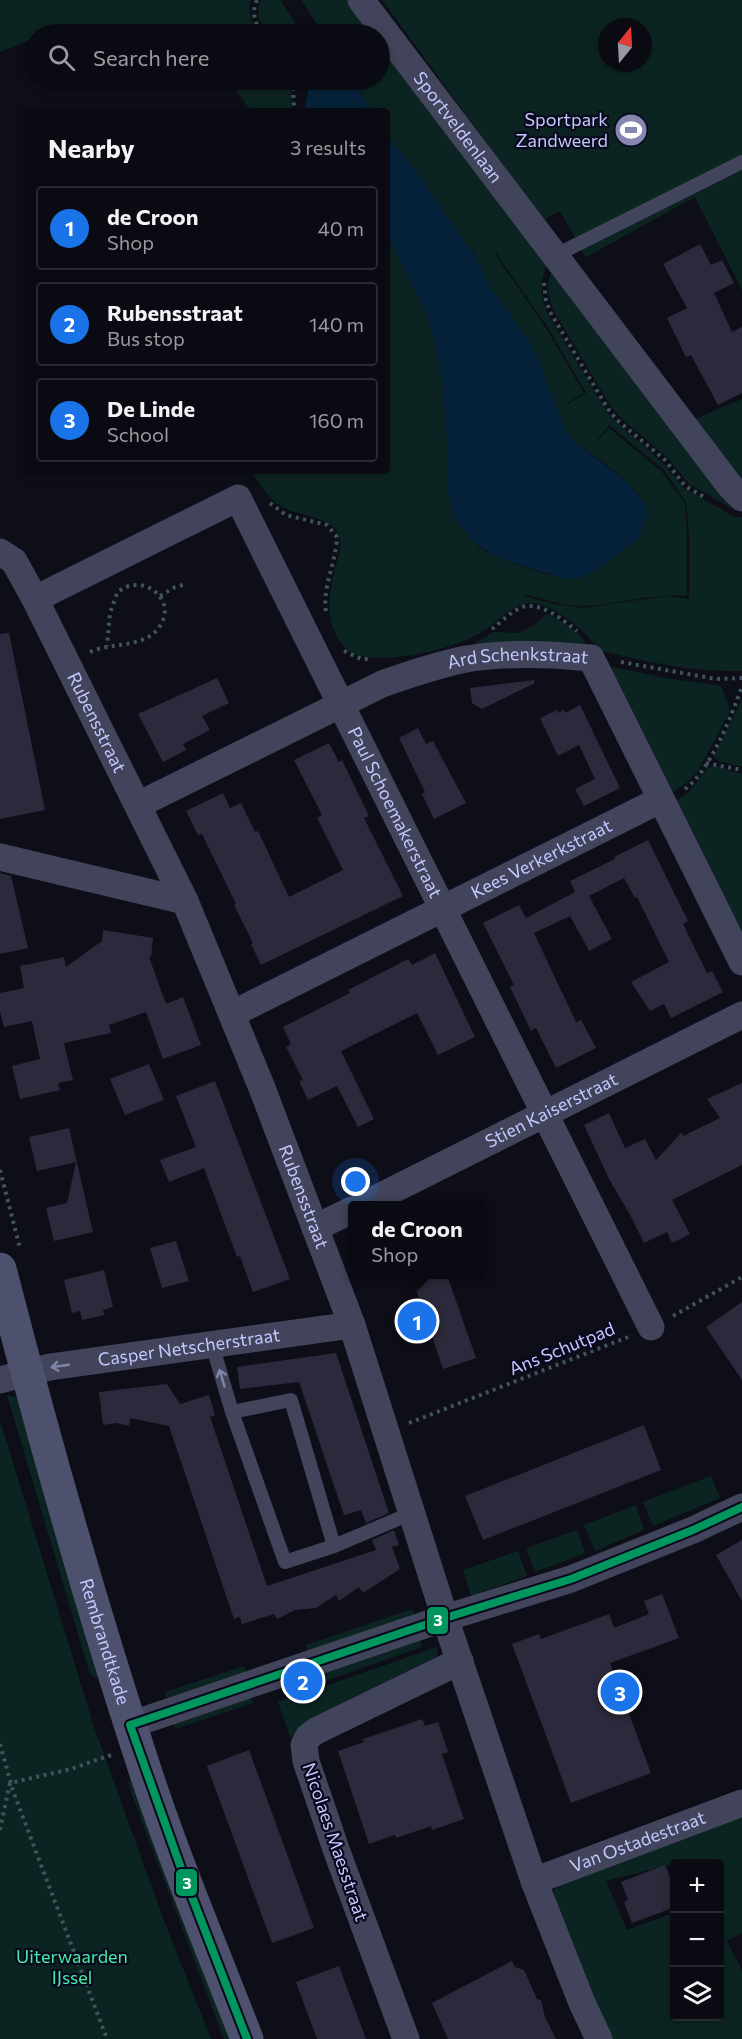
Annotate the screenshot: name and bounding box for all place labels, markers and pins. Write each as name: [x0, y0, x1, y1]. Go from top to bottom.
place label: Sportpark Zandweerd: [515, 108, 608, 151]
sports icon: Sportpark Zandweerd: [613, 112, 649, 148]
pin: 1: [398, 1298, 436, 1344]
pin: 2: [284, 1658, 322, 1704]
pin: 3: [600, 1670, 640, 1714]

